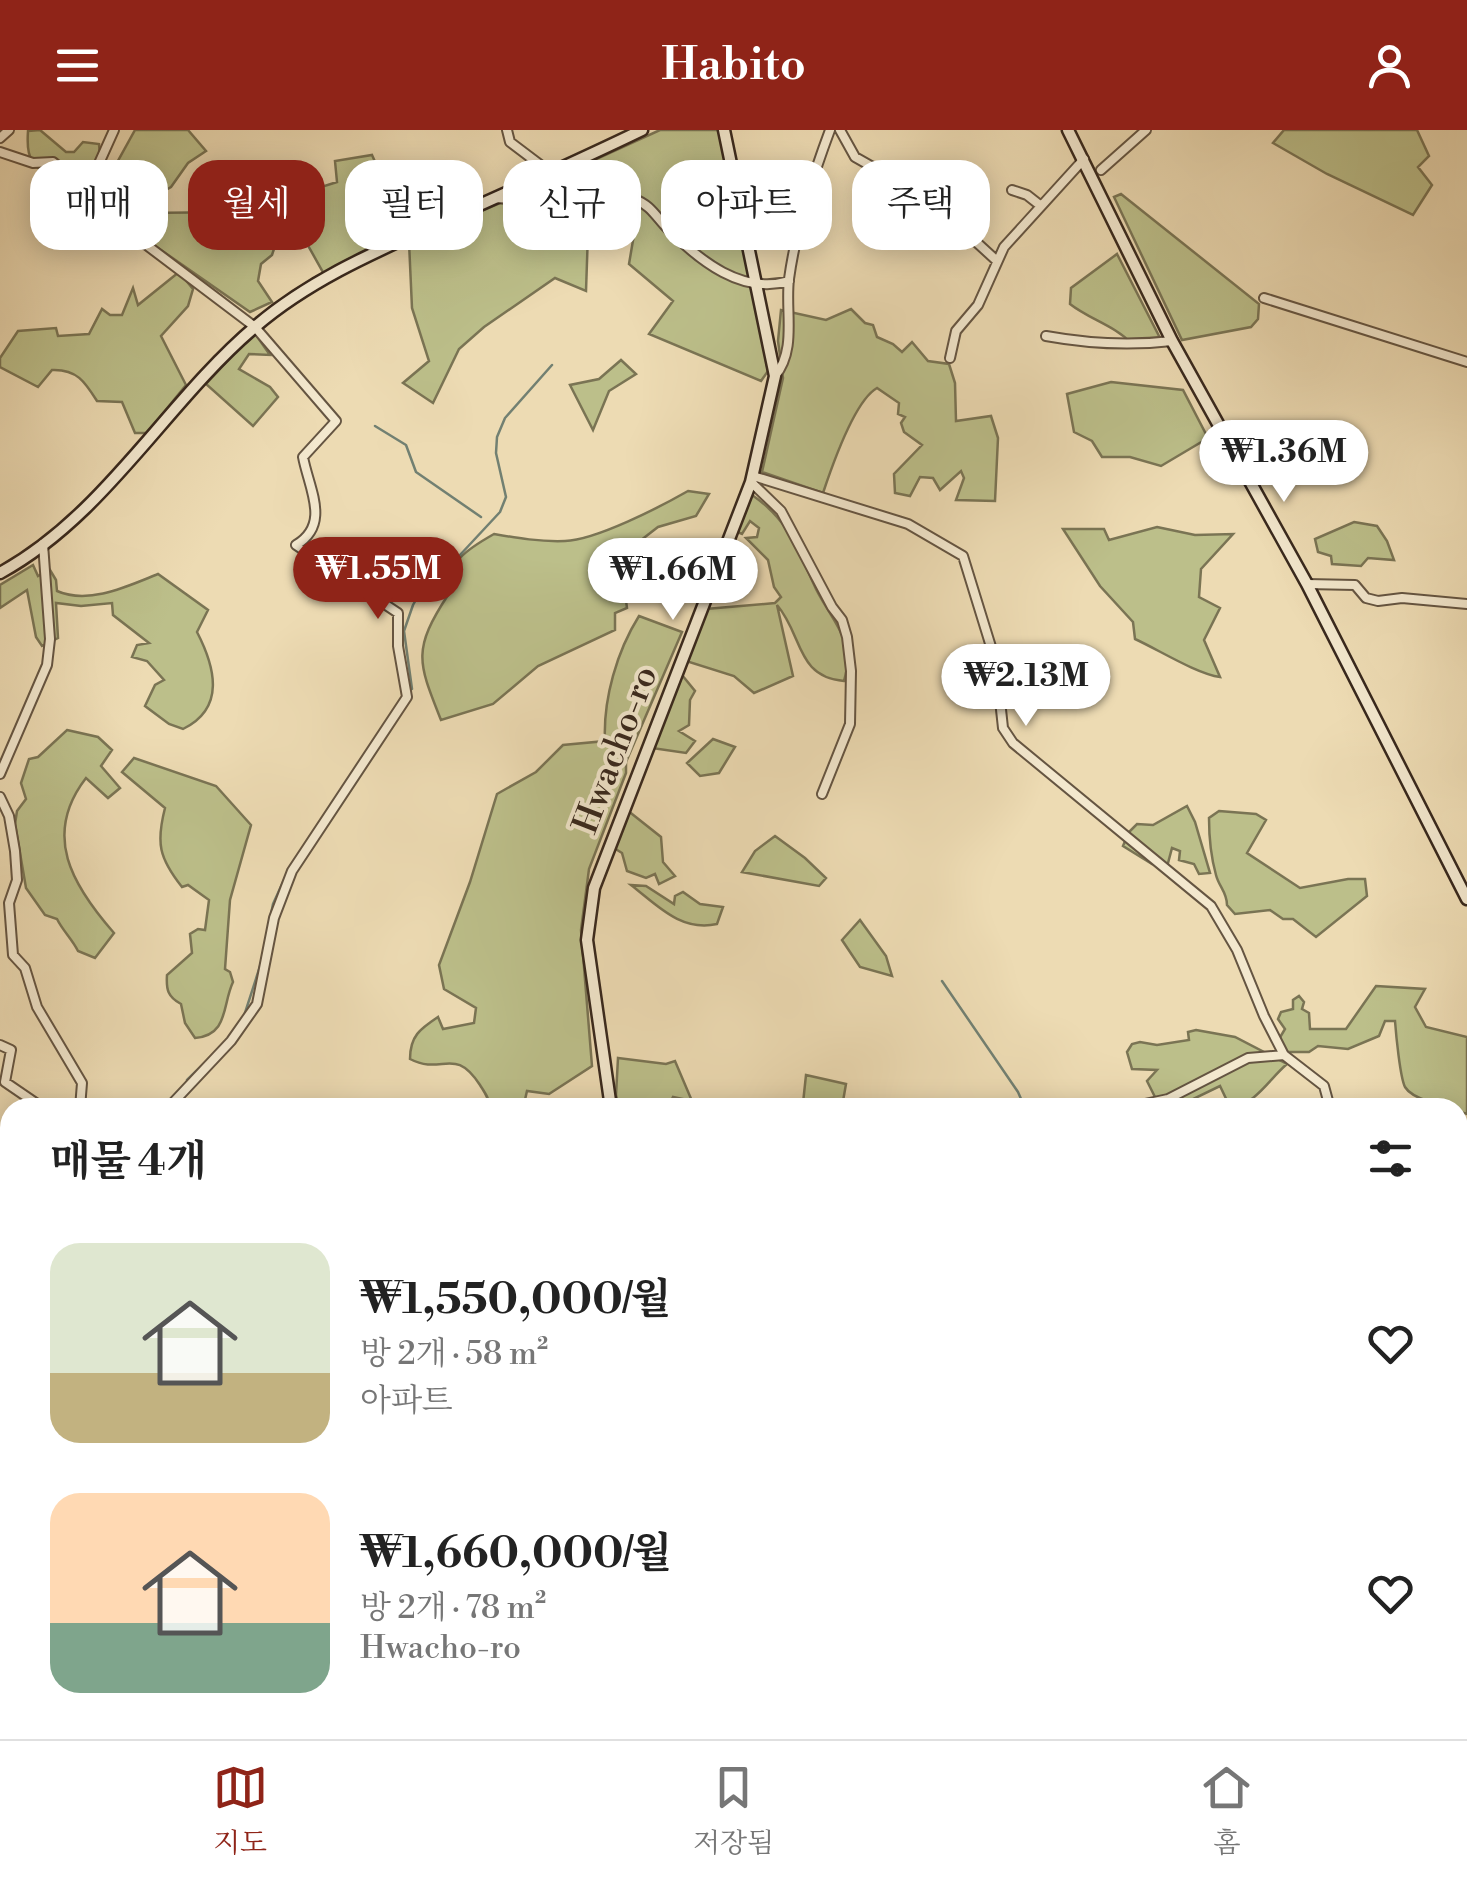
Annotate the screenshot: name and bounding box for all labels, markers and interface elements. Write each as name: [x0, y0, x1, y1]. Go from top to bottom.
text: Habito: [661, 37, 806, 94]
icon: menu: [50, 38, 105, 93]
icon: person: [1362, 38, 1417, 93]
chip: 매매: [30, 160, 168, 250]
chip: 월세: [188, 160, 325, 250]
chip: 필터: [345, 160, 483, 250]
chip: 신규: [503, 160, 641, 250]
chip: 아파트: [661, 160, 832, 250]
chip: 주택: [852, 160, 990, 250]
pin: ₩1.36M: [1203, 420, 1365, 505]
text: ₩1.36M: [1221, 432, 1347, 472]
pin: ₩1.55M: [297, 537, 459, 622]
pin: ₩1.66M: [592, 538, 754, 623]
text: ₩1.55M: [315, 549, 441, 589]
text: ₩1.66M: [610, 550, 736, 590]
pin: ₩2.13M: [945, 644, 1107, 729]
text: ₩2.13M: [963, 656, 1089, 696]
street label: Hwacho-ro: [564, 660, 668, 840]
icon: filters: [1363, 1131, 1418, 1186]
text: 매물 4개: [50, 1136, 207, 1189]
text: ₩1,550,000/월: [360, 1274, 671, 1327]
icon: home: [130, 1283, 250, 1403]
icon: heart: [1363, 1316, 1418, 1371]
text: 방 2개 · 58 m²: [360, 1334, 548, 1374]
text: 아파트: [360, 1381, 453, 1421]
text: ₩1,660,000/월: [360, 1528, 672, 1581]
icon: home: [130, 1533, 250, 1653]
icon: heart: [1363, 1566, 1418, 1621]
text: 방 2개 · 78 m²: [360, 1588, 546, 1628]
text: Hwacho-ro: [360, 1628, 521, 1668]
tab: 지도: [213, 1760, 268, 1861]
tab: 저장됨: [693, 1760, 774, 1861]
tab: 홈: [1199, 1760, 1254, 1861]

